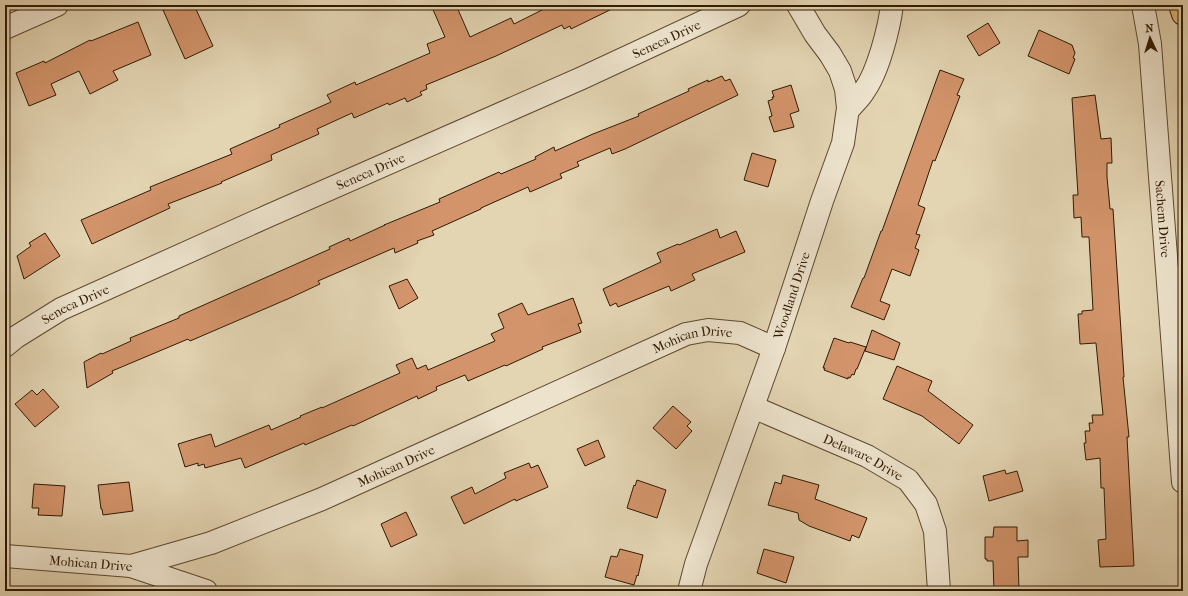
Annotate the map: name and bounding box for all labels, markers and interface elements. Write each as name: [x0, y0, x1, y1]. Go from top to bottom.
street label: Seneca Drive: [630, 16, 703, 61]
north arrow: [1130, 18, 1170, 58]
text: N: [1145, 22, 1155, 35]
street label: Seneca Drive: [334, 149, 408, 193]
street label: Sachem Drive: [1153, 180, 1174, 259]
street label: Woodland Drive: [770, 249, 813, 342]
street label: Seneca Drive: [38, 281, 112, 327]
street label: Mohican Drive: [650, 322, 734, 356]
street label: Delaware Drive: [821, 431, 906, 483]
street label: Mohican Drive: [355, 441, 437, 490]
street label: Mohican Drive: [49, 552, 133, 574]

